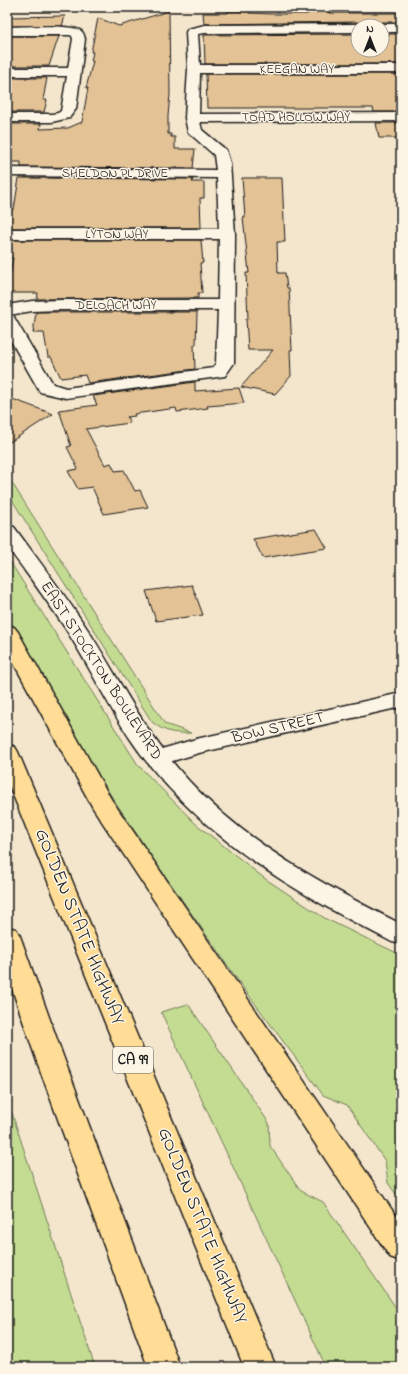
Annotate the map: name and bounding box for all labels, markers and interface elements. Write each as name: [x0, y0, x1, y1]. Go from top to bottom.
north arrow: [350, 18, 390, 58]
text: N: [366, 21, 374, 37]
street label: KEEGAN WAY: [260, 60, 334, 79]
street label: TOAD HOLLOW WAY: [242, 108, 350, 127]
street label: SHELDON PL DRIVE: [62, 164, 168, 183]
street label: LYTON WAY: [86, 225, 148, 244]
street label: DELOACH WAY: [75, 296, 156, 315]
street label: EAST STOCKTON BOULEVARD: [34, 577, 168, 765]
street label: BOW STREET: [228, 706, 327, 751]
street label: GOLDEN STATE HIGHWAY: [27, 825, 131, 1029]
road number: CA 99: [113, 1047, 153, 1073]
street label: GOLDEN STATE HIGHWAY: [150, 1124, 254, 1328]

